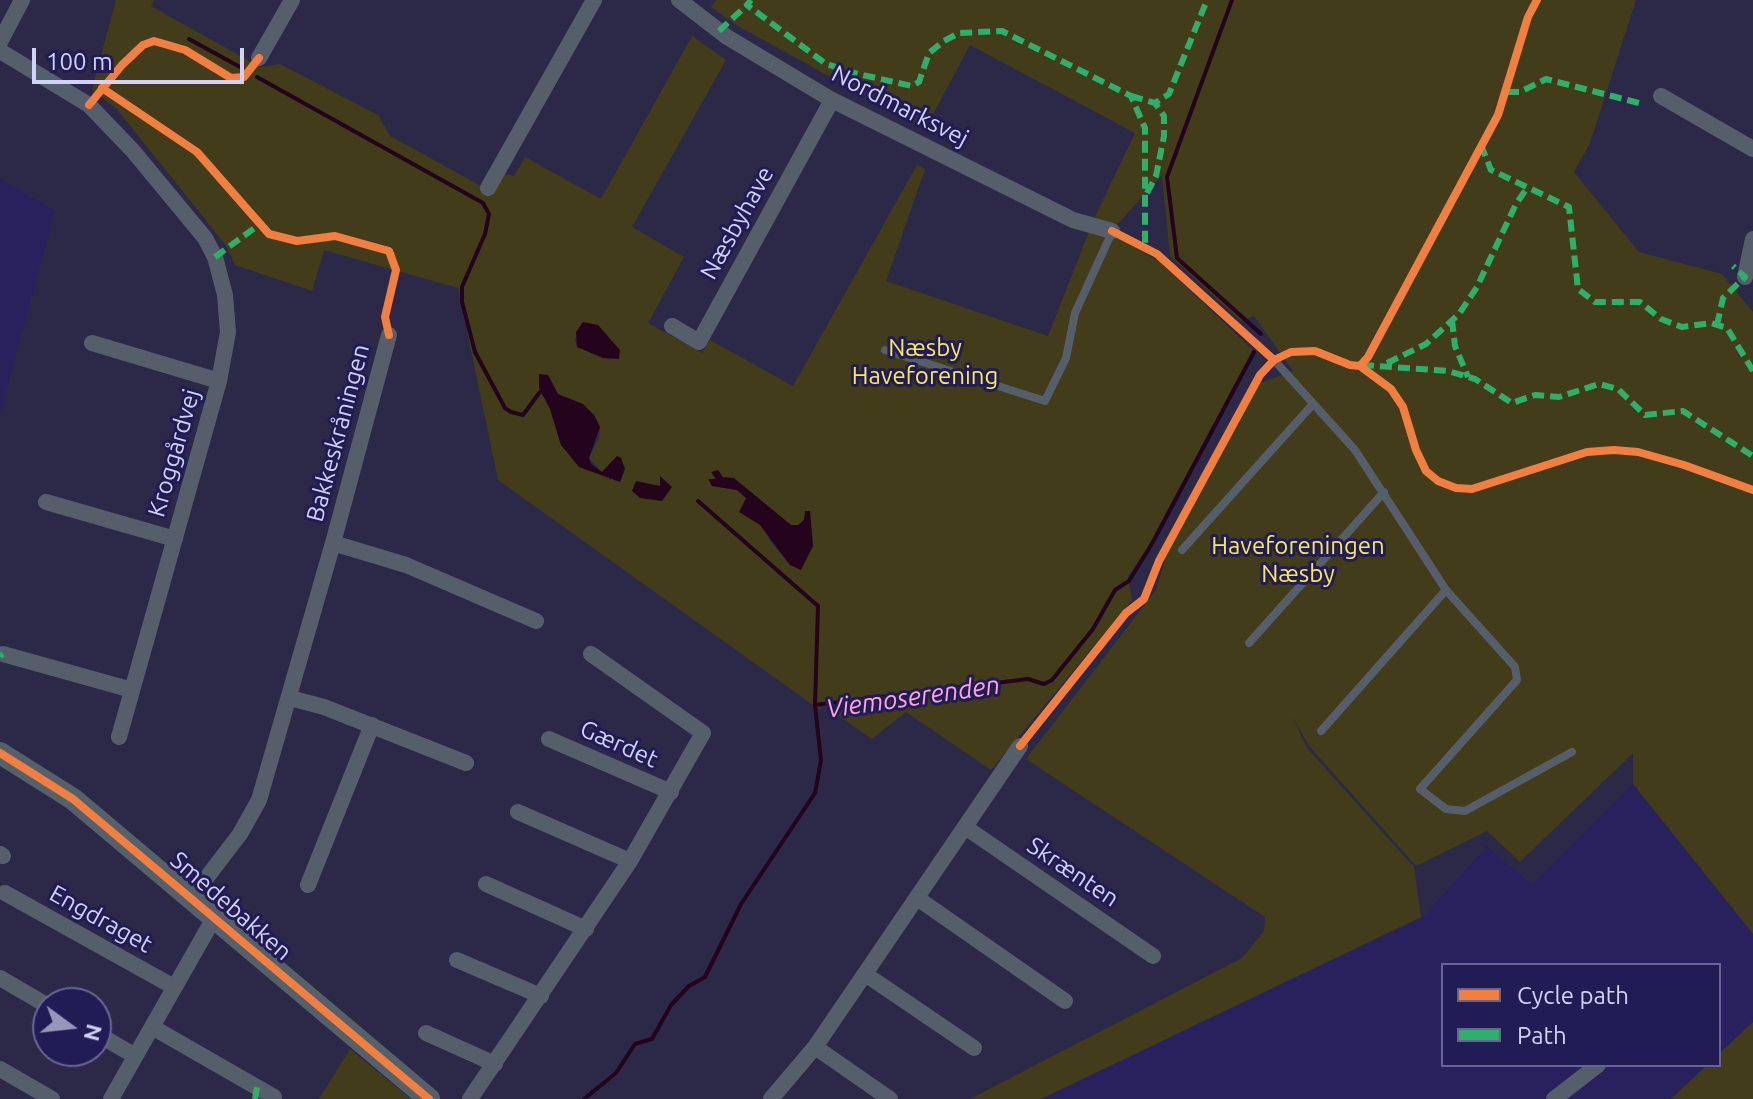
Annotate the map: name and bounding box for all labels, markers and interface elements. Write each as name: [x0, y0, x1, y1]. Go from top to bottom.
scale bar: [36, 32, 248, 82]
text: 100 m: [46, 48, 113, 75]
street label: Nordmarksvej: [827, 59, 973, 153]
street label: Næsbyhave: [694, 162, 780, 284]
park label: Næsby Haveforening: [852, 334, 998, 390]
street label: Bakkeskråningen: [300, 341, 376, 525]
street label: Kroggårdvej: [142, 386, 206, 520]
park label: Haveforeningen Næsby: [1211, 532, 1385, 588]
water label: Viemoserenden: [824, 669, 1002, 725]
street label: Gærdet: [576, 714, 662, 774]
street label: Skrænten: [1022, 831, 1124, 913]
street label: Smedebakken: [165, 846, 297, 966]
street label: Engdraget: [45, 879, 157, 959]
legend: [1441, 963, 1721, 1067]
text: Cycle path: [1517, 982, 1629, 1009]
north arrow: [32, 987, 112, 1067]
text: N: [80, 1022, 108, 1044]
text: Path: [1517, 1022, 1567, 1049]

